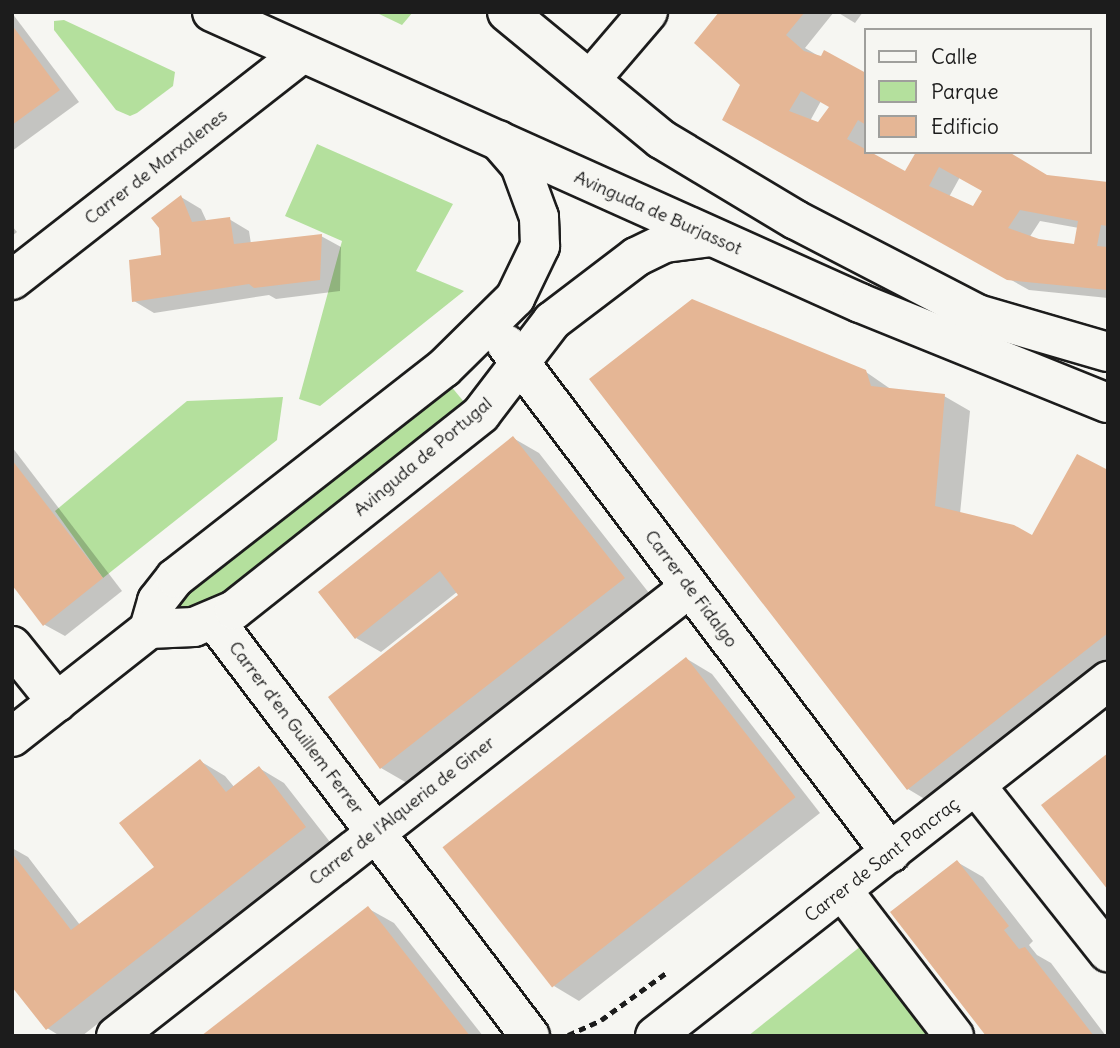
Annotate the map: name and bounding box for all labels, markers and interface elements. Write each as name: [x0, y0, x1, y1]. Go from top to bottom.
legend: [864, 28, 1092, 154]
text: Calle: [931, 43, 977, 70]
text: Parque: [931, 78, 999, 105]
street label: Carrer de Marxalenes: [80, 105, 232, 229]
text: Edificio: [931, 113, 999, 140]
street label: Avinguda de Burjassot: [571, 166, 745, 260]
street label: Avinguda de Portugal: [350, 393, 496, 521]
street label: Carrer de Fidalgo: [640, 526, 742, 652]
street label: Carrer d'en Guillem Ferrer: [224, 637, 368, 819]
street label: Carrer de l'Alqueria de Giner: [305, 732, 499, 890]
street label: Carrer de Sant Pancraç: [801, 793, 963, 927]

